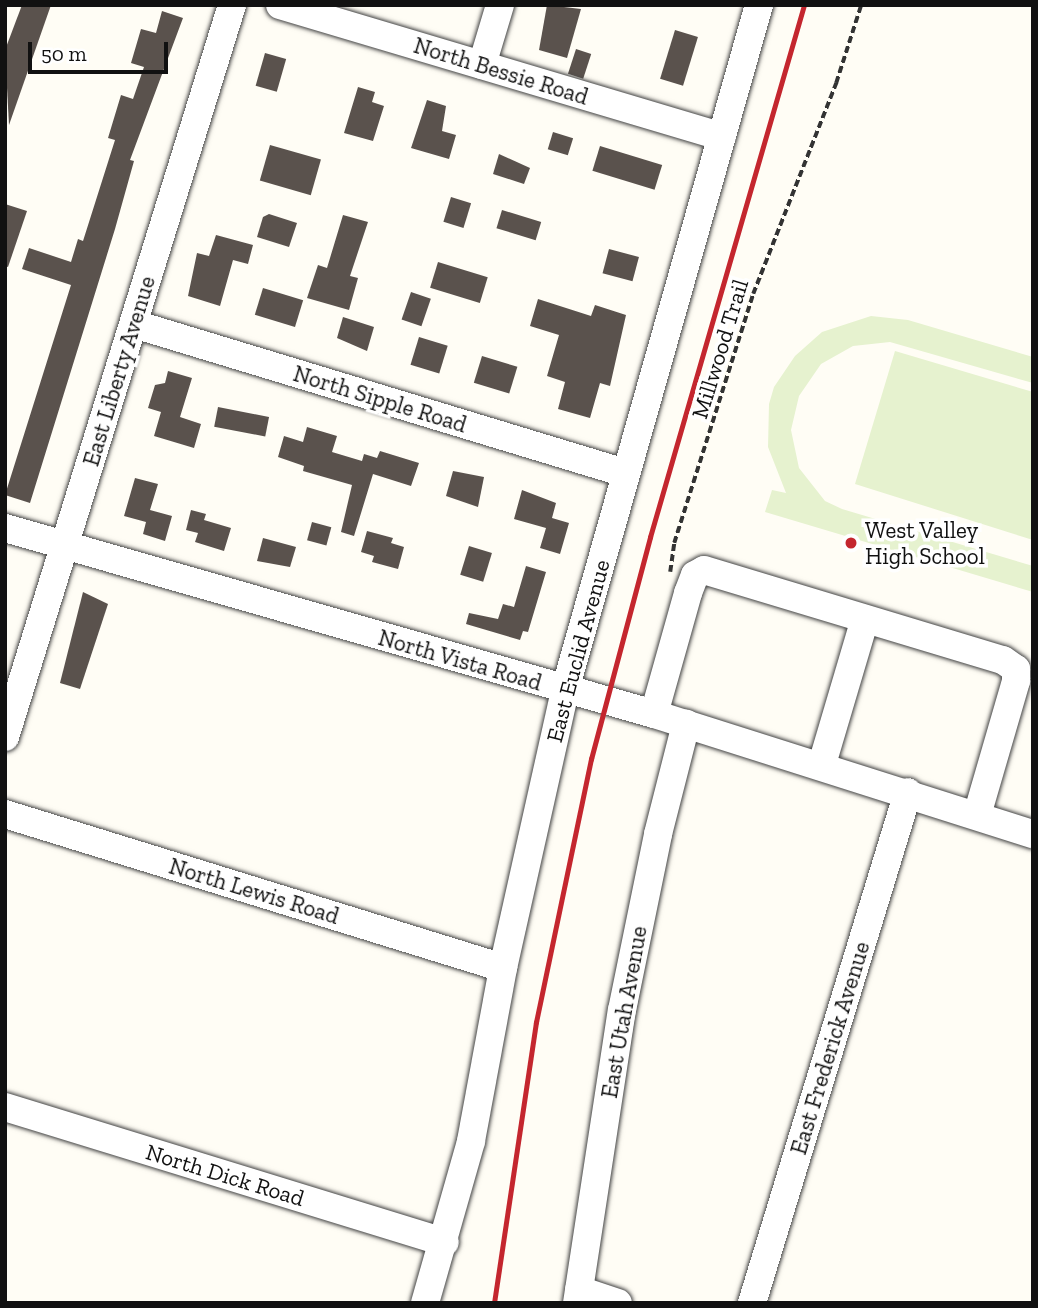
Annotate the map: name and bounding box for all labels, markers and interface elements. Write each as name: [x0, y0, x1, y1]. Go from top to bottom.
scale bar: [32, 28, 172, 72]
street label: North Bessie Road: [410, 31, 592, 111]
text: 50 m: [41, 41, 87, 66]
street label: East Liberty Avenue: [77, 272, 161, 470]
street label: Millwood Trail: [686, 276, 754, 422]
street label: North Sipple Road: [290, 359, 470, 439]
place label: West Valley High School: [865, 516, 985, 570]
marker: West Valley High School: [843, 535, 859, 551]
street label: East Euclid Avenue: [540, 556, 616, 746]
street label: North Vista Road: [375, 623, 545, 697]
street label: North Lewis Road: [166, 852, 342, 930]
street label: East Utah Avenue: [595, 923, 653, 1101]
street label: East Frederick Avenue: [784, 938, 876, 1158]
street label: North Dick Road: [142, 1138, 308, 1212]

